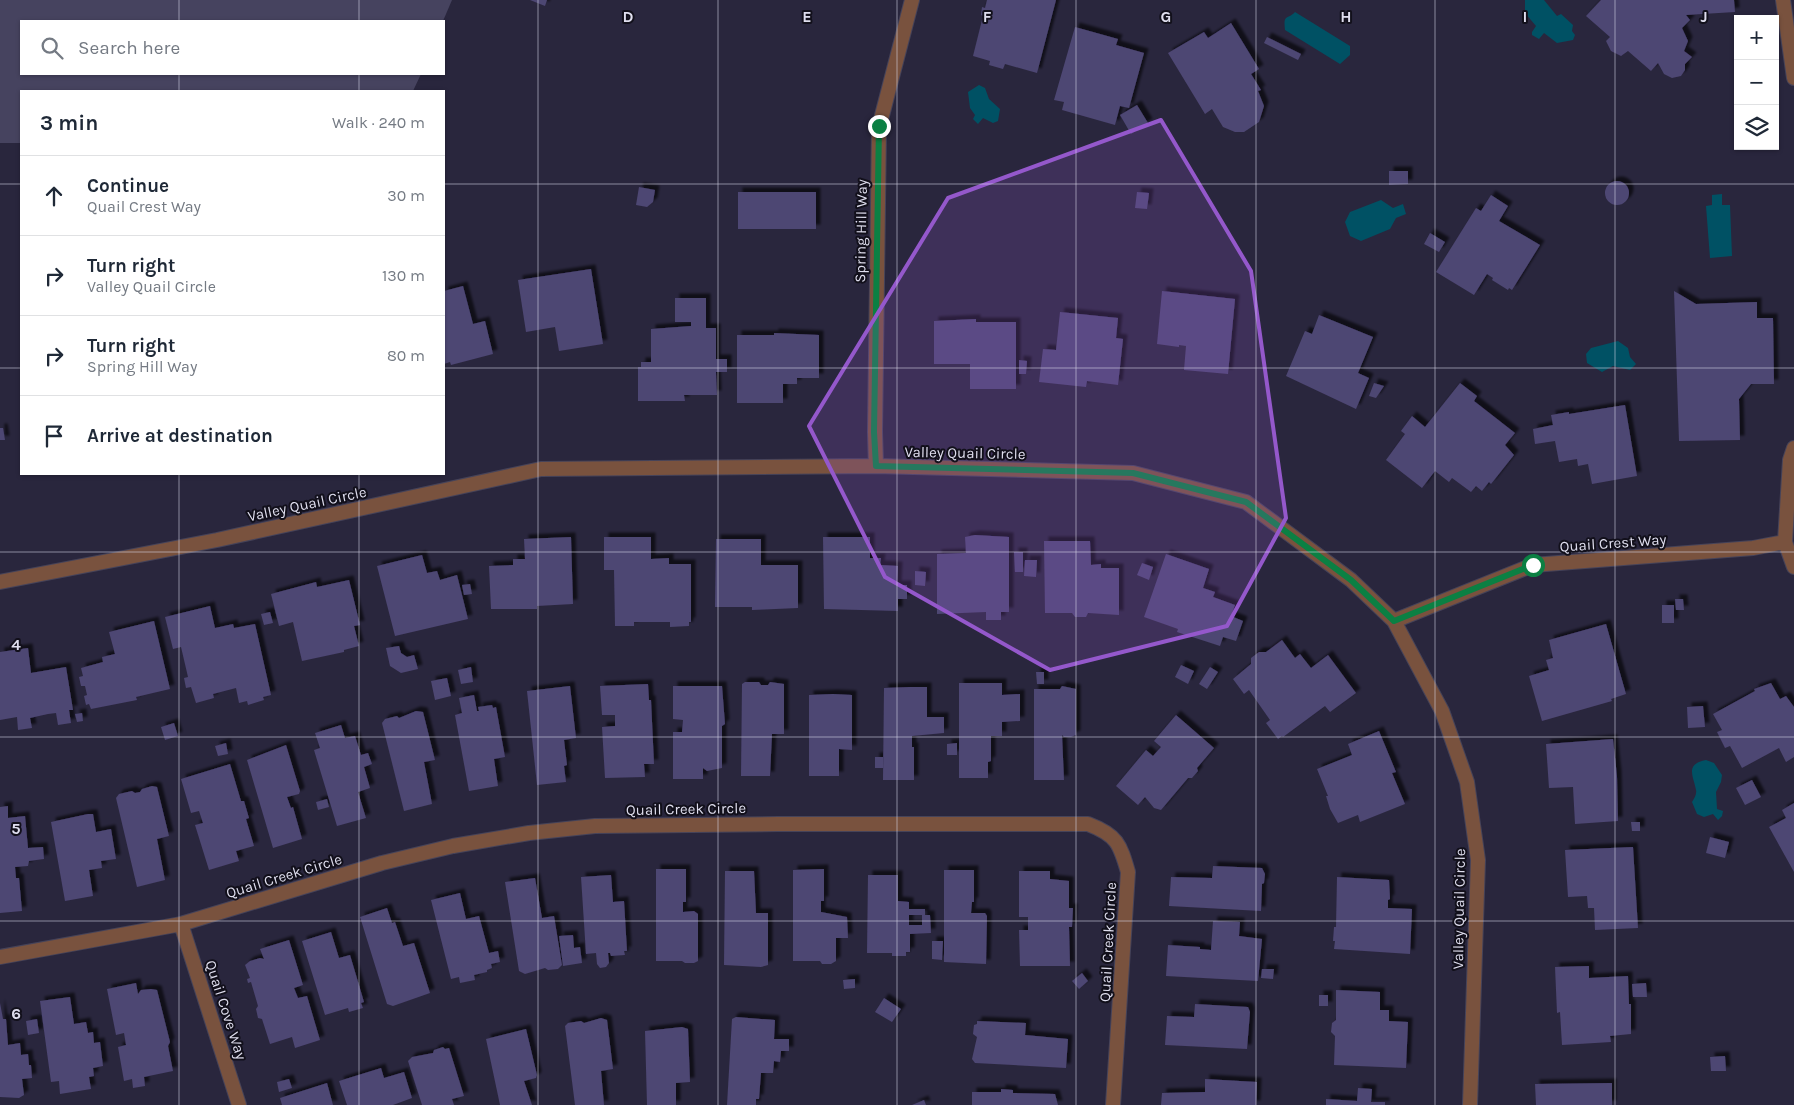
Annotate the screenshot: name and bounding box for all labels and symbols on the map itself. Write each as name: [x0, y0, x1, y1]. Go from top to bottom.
text: D: [623, 7, 634, 26]
text: E: [802, 7, 812, 26]
text: F: [983, 7, 992, 26]
text: G: [1161, 7, 1171, 26]
text: H: [1340, 7, 1352, 26]
text: I: [1523, 7, 1527, 26]
text: J: [1700, 7, 1708, 26]
route end: [868, 115, 891, 138]
street label: Spring Hill Way: [851, 179, 871, 283]
street label: Valley Quail Circle: [904, 443, 1026, 463]
street label: Valley Quail Circle: [246, 483, 368, 525]
street label: Quail Crest Way: [1559, 530, 1667, 556]
route start: [1522, 554, 1545, 577]
text: 4: [11, 635, 21, 654]
street label: Quail Creek Circle: [626, 799, 746, 819]
text: 5: [11, 819, 21, 838]
street label: Valley Quail Circle: [1449, 848, 1469, 970]
street label: Quail Creek Circle: [224, 850, 344, 902]
street label: Quail Creek Circle: [1096, 882, 1120, 1002]
street label: Quail Cove Way: [201, 958, 251, 1062]
text: 6: [11, 1004, 21, 1023]

